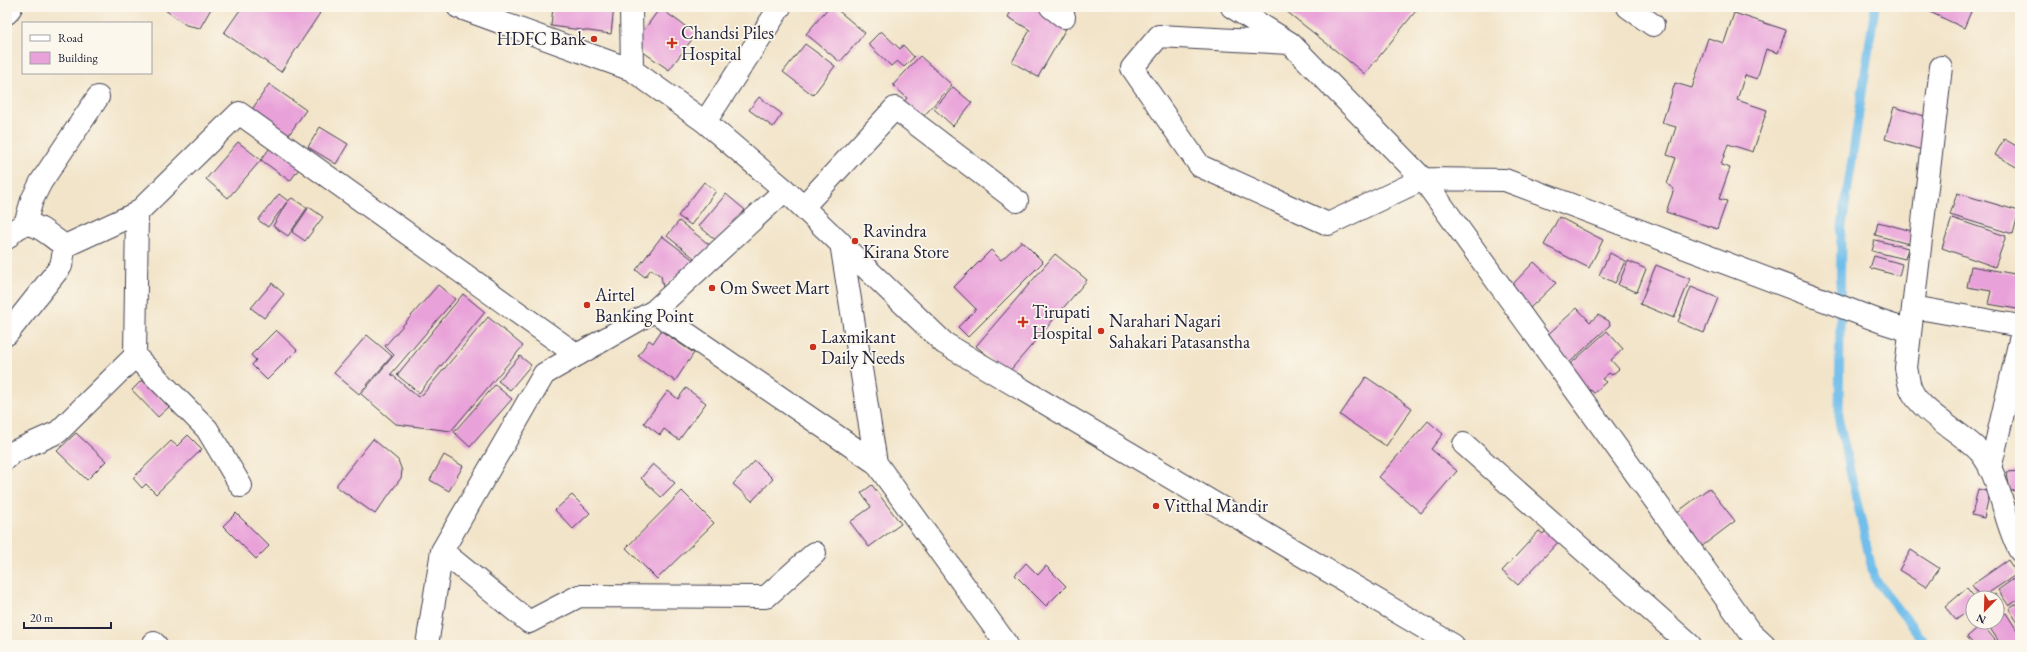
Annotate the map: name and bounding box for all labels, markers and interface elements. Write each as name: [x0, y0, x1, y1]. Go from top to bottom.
place label: Chandsi Piles Hospital: [681, 21, 774, 65]
legend: [22, 22, 152, 74]
place label: HDFC Bank: [497, 27, 587, 50]
text: Road: [58, 30, 84, 46]
marker: HDFC Bank: [589, 34, 599, 44]
marker: Chandsi Piles Hospital: [666, 37, 678, 49]
text: Building: [58, 50, 99, 66]
place label: Ravindra Kirana Store: [863, 219, 949, 263]
marker: Ravindra Kirana Store: [850, 236, 860, 246]
place label: Om Sweet Mart: [720, 276, 830, 299]
place label: Airtel Banking Point: [594, 283, 694, 327]
marker: Om Sweet Mart: [707, 283, 717, 293]
marker: Airtel Banking Point: [582, 300, 592, 310]
place label: Tirupati Hospital: [1032, 300, 1092, 344]
place label: Narahari Nagari Sahakari Patasanstha: [1109, 309, 1251, 353]
marker: Tirupati Hospital: [1017, 316, 1029, 328]
place label: Laxmikant Daily Needs: [821, 325, 905, 369]
marker: Narahari Nagari Sahakari Patasanstha: [1096, 326, 1106, 336]
marker: Laxmikant Daily Needs: [808, 342, 818, 352]
place label: Vitthal Mandir: [1164, 494, 1268, 517]
marker: Vitthal Mandir: [1151, 501, 1161, 511]
north arrow: [1965, 590, 2005, 630]
scale bar: [24, 604, 111, 630]
text: 20 m: [30, 610, 54, 626]
text: N: [1974, 611, 1988, 627]

